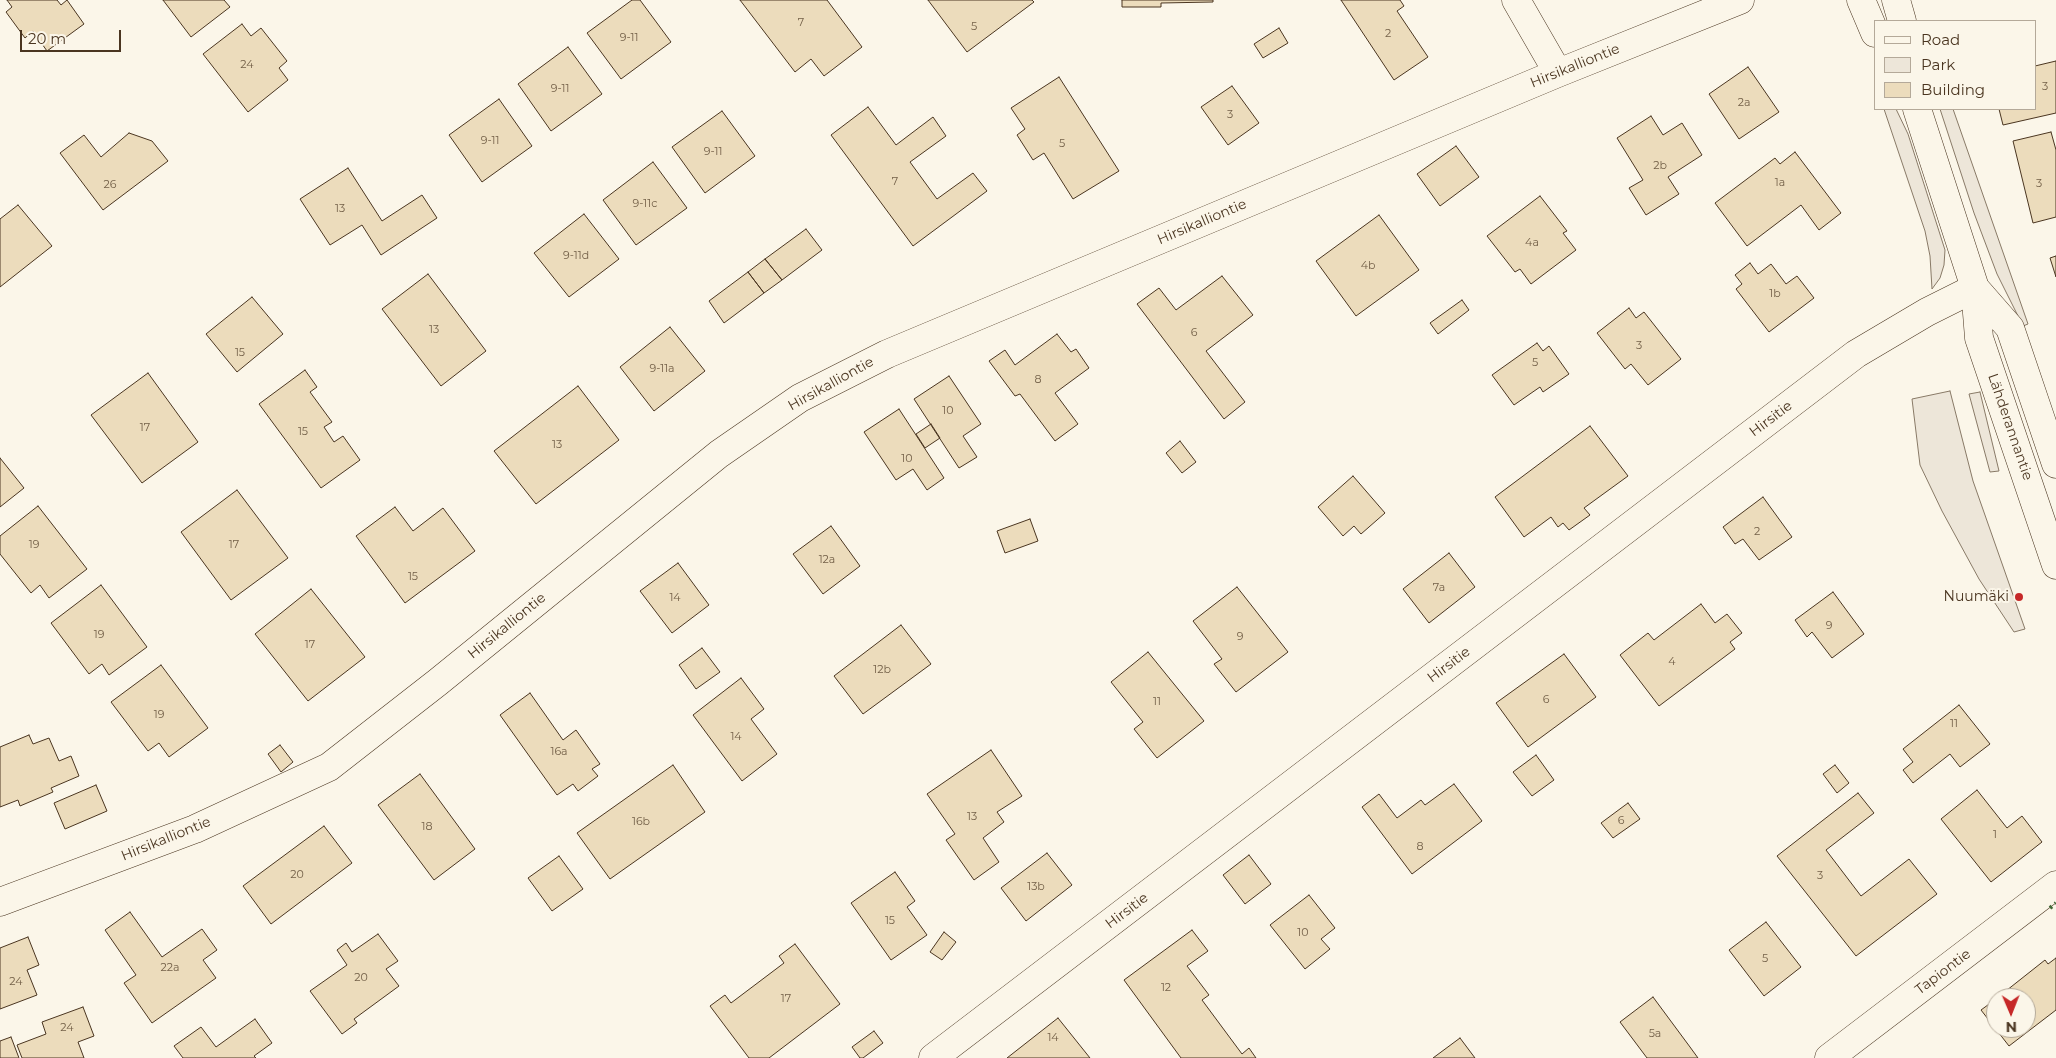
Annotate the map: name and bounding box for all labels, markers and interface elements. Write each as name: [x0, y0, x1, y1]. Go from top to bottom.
house number: 7: [798, 16, 804, 30]
scale bar: [22, 20, 124, 52]
house number: 5: [971, 20, 977, 34]
legend: [1874, 20, 2036, 110]
house number: 2: [1385, 27, 1391, 41]
text: 20 m: [28, 29, 66, 48]
text: Road: [1921, 30, 1960, 49]
house number: 9-11: [620, 31, 638, 45]
street label: Hirsikalliontie: [1528, 40, 1622, 92]
text: Park: [1921, 55, 1955, 74]
house number: 24: [240, 58, 254, 72]
text: Building: [1921, 80, 1985, 99]
house number: 3: [2042, 80, 2048, 94]
house number: 9-11: [551, 82, 569, 96]
house number: 2a: [1738, 96, 1750, 110]
house number: 3: [1227, 108, 1233, 122]
house number: 9-11: [481, 134, 499, 148]
house number: 5: [1059, 137, 1065, 151]
house number: 9-11: [704, 145, 722, 159]
house number: 2b: [1653, 159, 1667, 173]
house number: 7: [892, 175, 898, 189]
house number: 1a: [1775, 176, 1785, 190]
house number: 3: [2036, 177, 2042, 191]
house number: 26: [104, 178, 116, 192]
street label: Hirsikalliontie: [1155, 196, 1249, 248]
house number: 9-11c: [633, 197, 657, 211]
house number: 13: [335, 202, 345, 216]
house number: 4a: [1525, 236, 1539, 250]
house number: 9-11d: [563, 249, 589, 263]
house number: 4b: [1361, 259, 1375, 273]
house number: 1b: [1769, 287, 1781, 301]
house number: 13: [429, 323, 439, 337]
house number: 6: [1191, 326, 1197, 340]
house number: 3: [1636, 339, 1642, 353]
house number: 15: [235, 346, 245, 360]
street label: Hirsikalliontie: [785, 354, 877, 414]
house number: 5: [1532, 356, 1538, 370]
house number: 9-11a: [649, 362, 675, 376]
street label: Lähderannantie: [1984, 371, 2036, 483]
house number: 8: [1034, 373, 1042, 387]
street label: Hirsitie: [1746, 398, 1796, 440]
house number: 10: [942, 404, 954, 418]
house number: 17: [140, 421, 150, 435]
house number: 15: [298, 425, 308, 439]
house number: 13: [552, 438, 562, 452]
house number: 10: [901, 452, 913, 466]
house number: 2: [1754, 525, 1760, 539]
house number: 19: [29, 538, 39, 552]
house number: 17: [229, 538, 239, 552]
house number: 12a: [819, 553, 835, 567]
house number: 15: [408, 570, 418, 584]
house number: 7a: [1433, 581, 1445, 595]
street label: Hirsikalliontie: [465, 589, 549, 663]
place label: Nuumäki: [1944, 589, 2009, 605]
house number: 14: [669, 591, 681, 605]
marker: Nuumäki: [2013, 591, 2025, 603]
house number: 9: [1826, 619, 1832, 633]
house number: 19: [94, 628, 104, 642]
house number: 9: [1237, 630, 1243, 644]
house number: 17: [305, 638, 315, 652]
street label: Hirsitie: [1424, 644, 1474, 686]
house number: 4: [1668, 655, 1676, 669]
house number: 12b: [873, 663, 891, 677]
house number: 6: [1543, 693, 1549, 707]
house number: 11: [1153, 695, 1161, 709]
house number: 19: [154, 708, 164, 722]
house number: 11: [1950, 717, 1958, 731]
house number: 14: [730, 730, 742, 744]
house number: 16a: [550, 745, 568, 759]
house number: 13: [967, 810, 977, 824]
street label: Hirsikalliontie: [119, 813, 213, 865]
house number: 6: [1618, 814, 1624, 828]
house number: 16b: [632, 815, 650, 829]
house number: 18: [422, 820, 432, 834]
house number: 1: [1993, 828, 1997, 842]
house number: 8: [1416, 840, 1424, 854]
house number: 20: [290, 868, 304, 882]
house number: 3: [1817, 869, 1823, 883]
house number: 13b: [1027, 880, 1045, 894]
street label: Hirsitie: [1102, 890, 1152, 932]
house number: 15: [885, 914, 895, 928]
house number: 10: [1297, 926, 1309, 940]
street label: Tapiontie: [1912, 946, 1974, 998]
house number: 5: [1762, 952, 1768, 966]
house number: 22a: [161, 961, 179, 975]
house number: 20: [354, 971, 368, 985]
house number: 24: [9, 975, 23, 989]
house number: 12: [1161, 981, 1171, 995]
north arrow: [1986, 988, 2036, 1038]
house number: 17: [781, 992, 791, 1006]
text: N: [2005, 1018, 2017, 1036]
house number: 24: [60, 1021, 74, 1035]
house number: 5a: [1649, 1027, 1661, 1041]
house number: 14: [1047, 1031, 1059, 1045]

